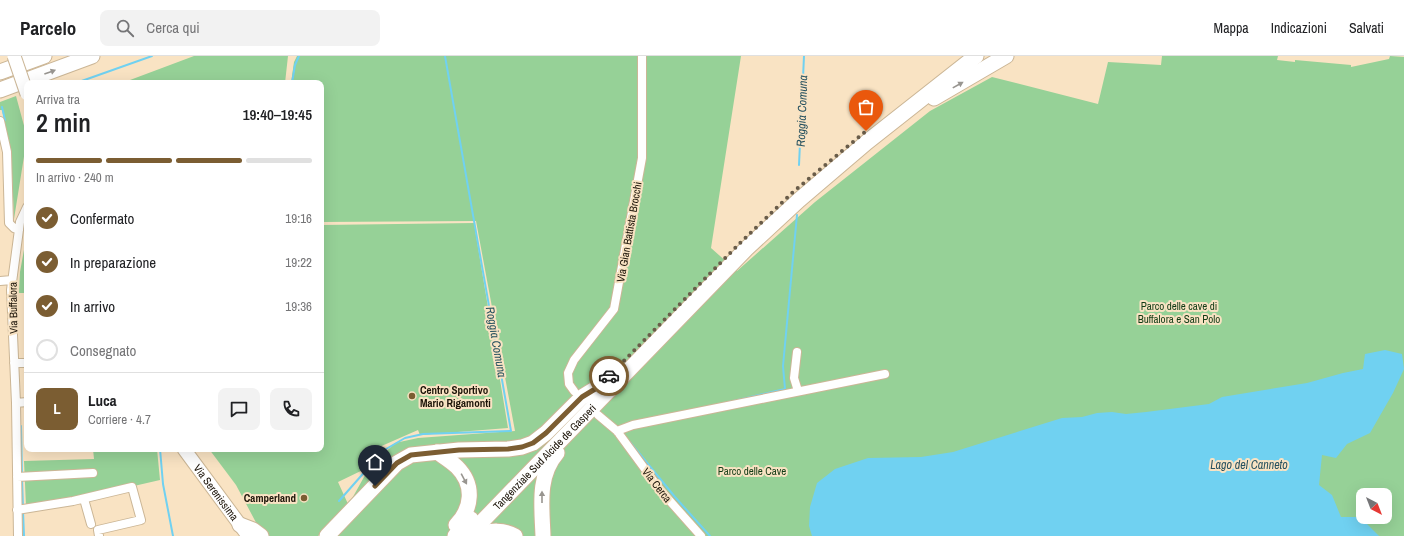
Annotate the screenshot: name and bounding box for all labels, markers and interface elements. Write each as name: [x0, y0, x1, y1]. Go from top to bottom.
search box: [100, 10, 380, 46]
text: Parcelo: [20, 15, 76, 41]
icon: search: [114, 17, 136, 39]
text: Cerca qui: [146, 17, 200, 38]
text: Mappa: [1214, 19, 1249, 37]
text: Indicazioni: [1271, 19, 1327, 37]
text: Salvati: [1349, 19, 1384, 37]
one-way arrow: [44, 68, 56, 74]
water label: Roggia Comuna: [793, 74, 811, 147]
one-way arrow: [952, 81, 964, 88]
pin: [849, 90, 883, 131]
text: Arriva tra: [36, 91, 80, 108]
icon: bag: [855, 96, 877, 118]
text: 19:40–19:45: [243, 104, 312, 125]
text: 2 min: [36, 105, 91, 140]
text: In arrivo · 240 m: [36, 169, 114, 186]
street label: Via Gian Battista Brocchi: [613, 181, 645, 283]
icon: check: [36, 207, 58, 229]
text: Confermato: [70, 208, 134, 229]
text: 19:16: [285, 210, 312, 227]
icon: check: [36, 251, 58, 273]
text: In preparazione: [70, 252, 156, 273]
text: 19:22: [285, 254, 312, 271]
street label: Via Buffalora: [6, 282, 20, 334]
icon: check: [36, 295, 58, 317]
text: In arrivo: [70, 296, 115, 317]
text: 19:36: [285, 298, 312, 315]
park label: Parco delle cave di Buffalora e San Polo: [1138, 299, 1220, 326]
water label: Roggia Comuna: [482, 305, 510, 379]
text: Consegnato: [70, 340, 136, 361]
courier: [589, 356, 629, 396]
icon: car: [598, 365, 620, 387]
place label: Centro Sportivo Mario Rigamonti: [420, 383, 491, 410]
button: chat: [218, 388, 260, 430]
button: phone: [270, 388, 312, 430]
text: Luca: [88, 390, 117, 411]
marker: Centro Sportivo Mario Rigamonti: [407, 391, 417, 401]
text: L: [53, 398, 61, 419]
street label: Tangenziale Sud Alcide de Gasperi: [490, 401, 599, 513]
text: Corriere · 4.7: [88, 411, 151, 428]
pin: [358, 445, 392, 486]
icon: home: [364, 451, 386, 473]
water label: Lago del Canneto: [1210, 457, 1288, 473]
street label: Via Serenissima: [191, 461, 242, 523]
park label: Parco delle Cave: [718, 464, 786, 478]
street label: Via Cerca: [639, 465, 675, 505]
one-way arrow: [461, 473, 468, 485]
north arrow: [1356, 488, 1392, 524]
map controls: [1356, 488, 1392, 524]
one-way arrow: [539, 490, 545, 503]
place label: Camperland: [244, 491, 296, 505]
marker: Camperland: [299, 493, 309, 503]

